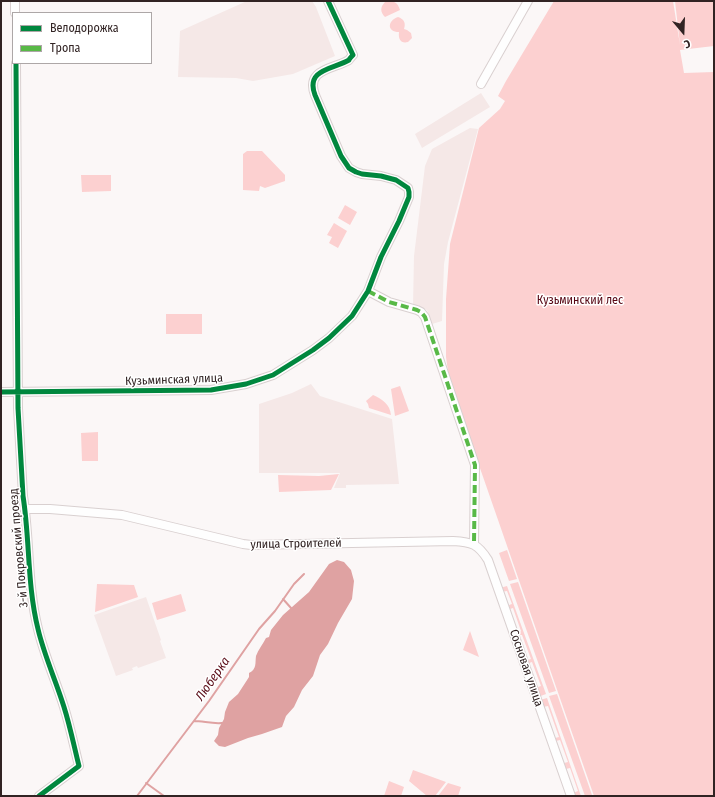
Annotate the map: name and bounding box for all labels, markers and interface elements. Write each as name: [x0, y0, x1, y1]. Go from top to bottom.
legend: [12, 12, 152, 64]
north arrow: [663, 12, 703, 52]
text: Велодорожка: [50, 21, 119, 35]
text: С: [682, 37, 692, 51]
text: Тропа: [50, 41, 81, 55]
park label: Кузьминский лес: [537, 294, 623, 308]
street label: Кузьминская улица: [125, 371, 223, 389]
street label: 3-й Покровский проезд: [7, 488, 31, 608]
street label: улица Строителей: [250, 536, 342, 552]
street label: Сосновая улица: [506, 628, 546, 708]
water label: Люберка: [192, 654, 234, 704]

